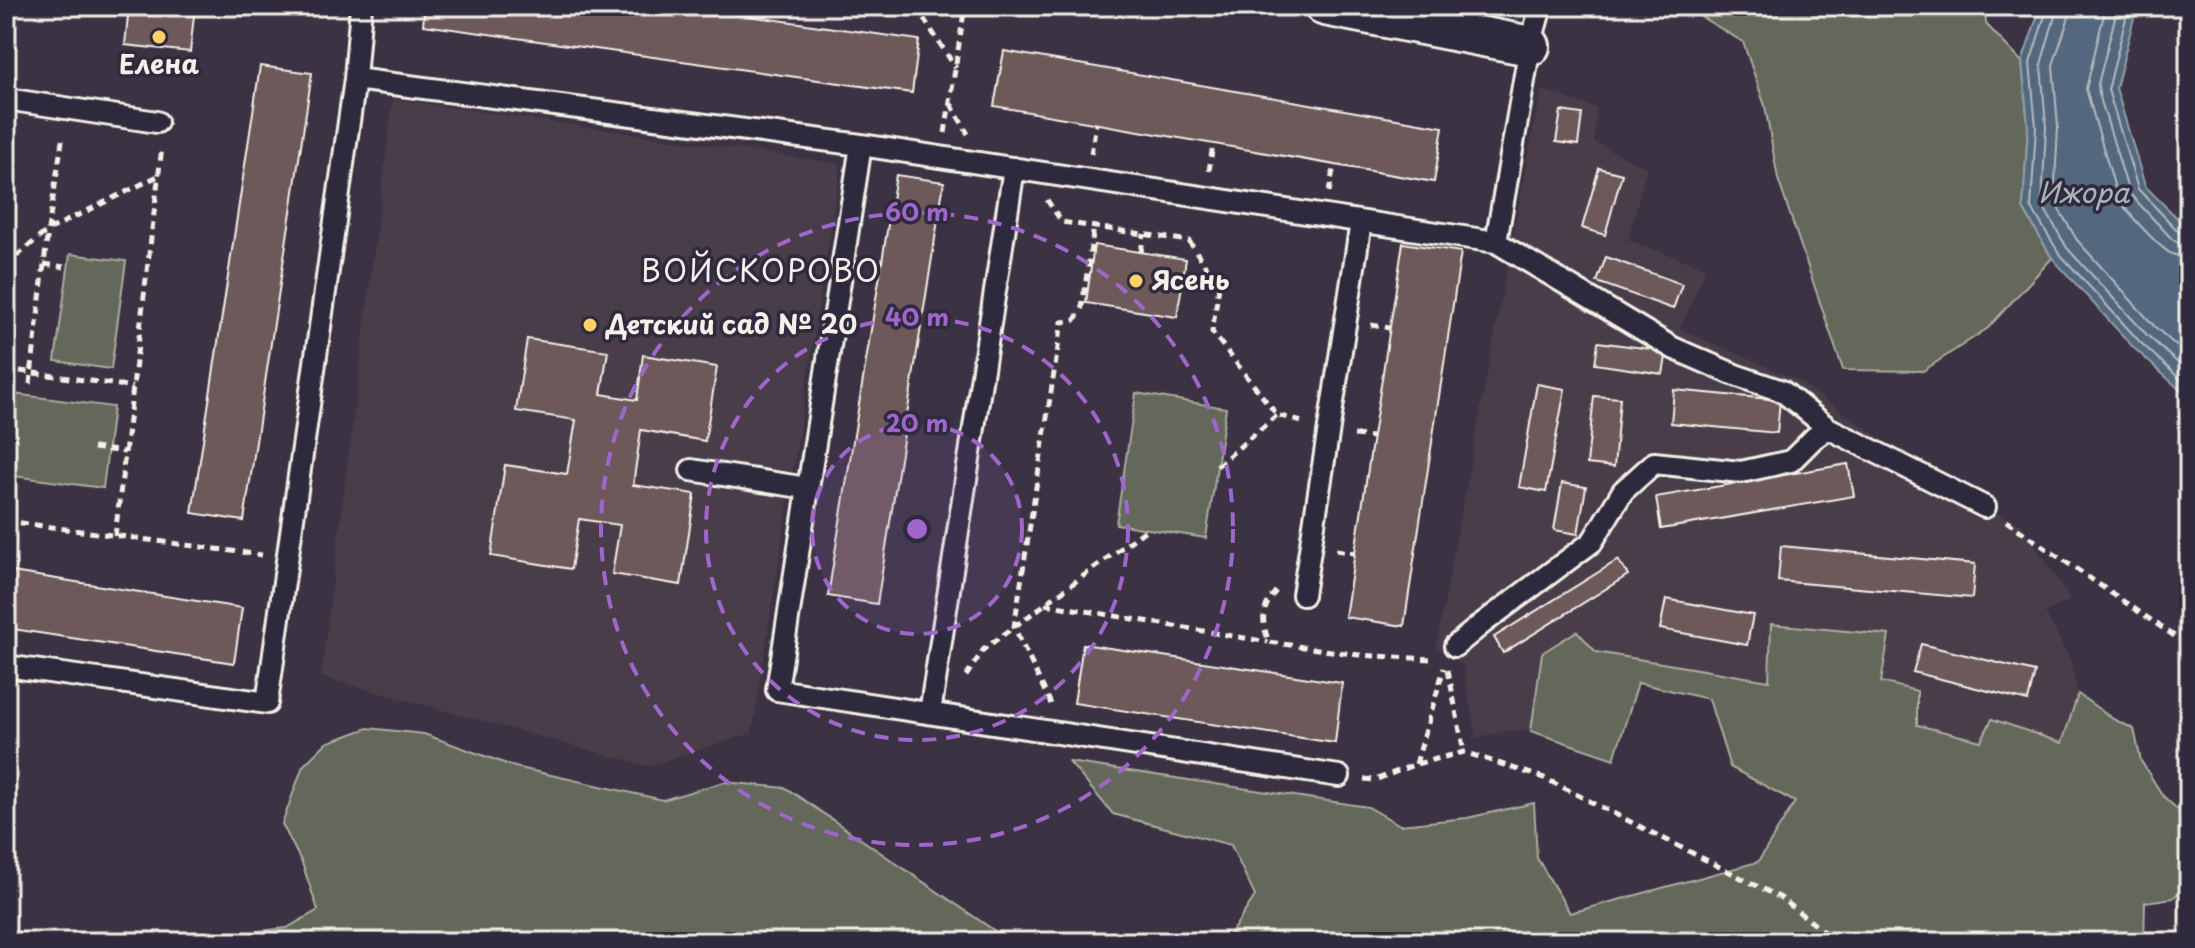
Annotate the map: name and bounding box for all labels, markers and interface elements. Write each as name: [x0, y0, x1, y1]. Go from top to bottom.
marker: Елена: [150, 28, 168, 46]
place label: Елена: [119, 44, 199, 83]
water label: Ижора: [2039, 170, 2130, 213]
text: 60 m: [885, 193, 949, 229]
district label: ВОЙСКОРОВО: [641, 247, 881, 292]
place label: Ясень: [1152, 260, 1230, 299]
marker: Ясень: [1127, 272, 1145, 290]
text: 40 m: [885, 298, 949, 334]
place label: Детский сад № 20: [605, 304, 857, 343]
marker: Детский сад № 20: [581, 316, 599, 334]
text: 20 m: [886, 404, 948, 440]
centre of rings: [903, 515, 931, 543]

